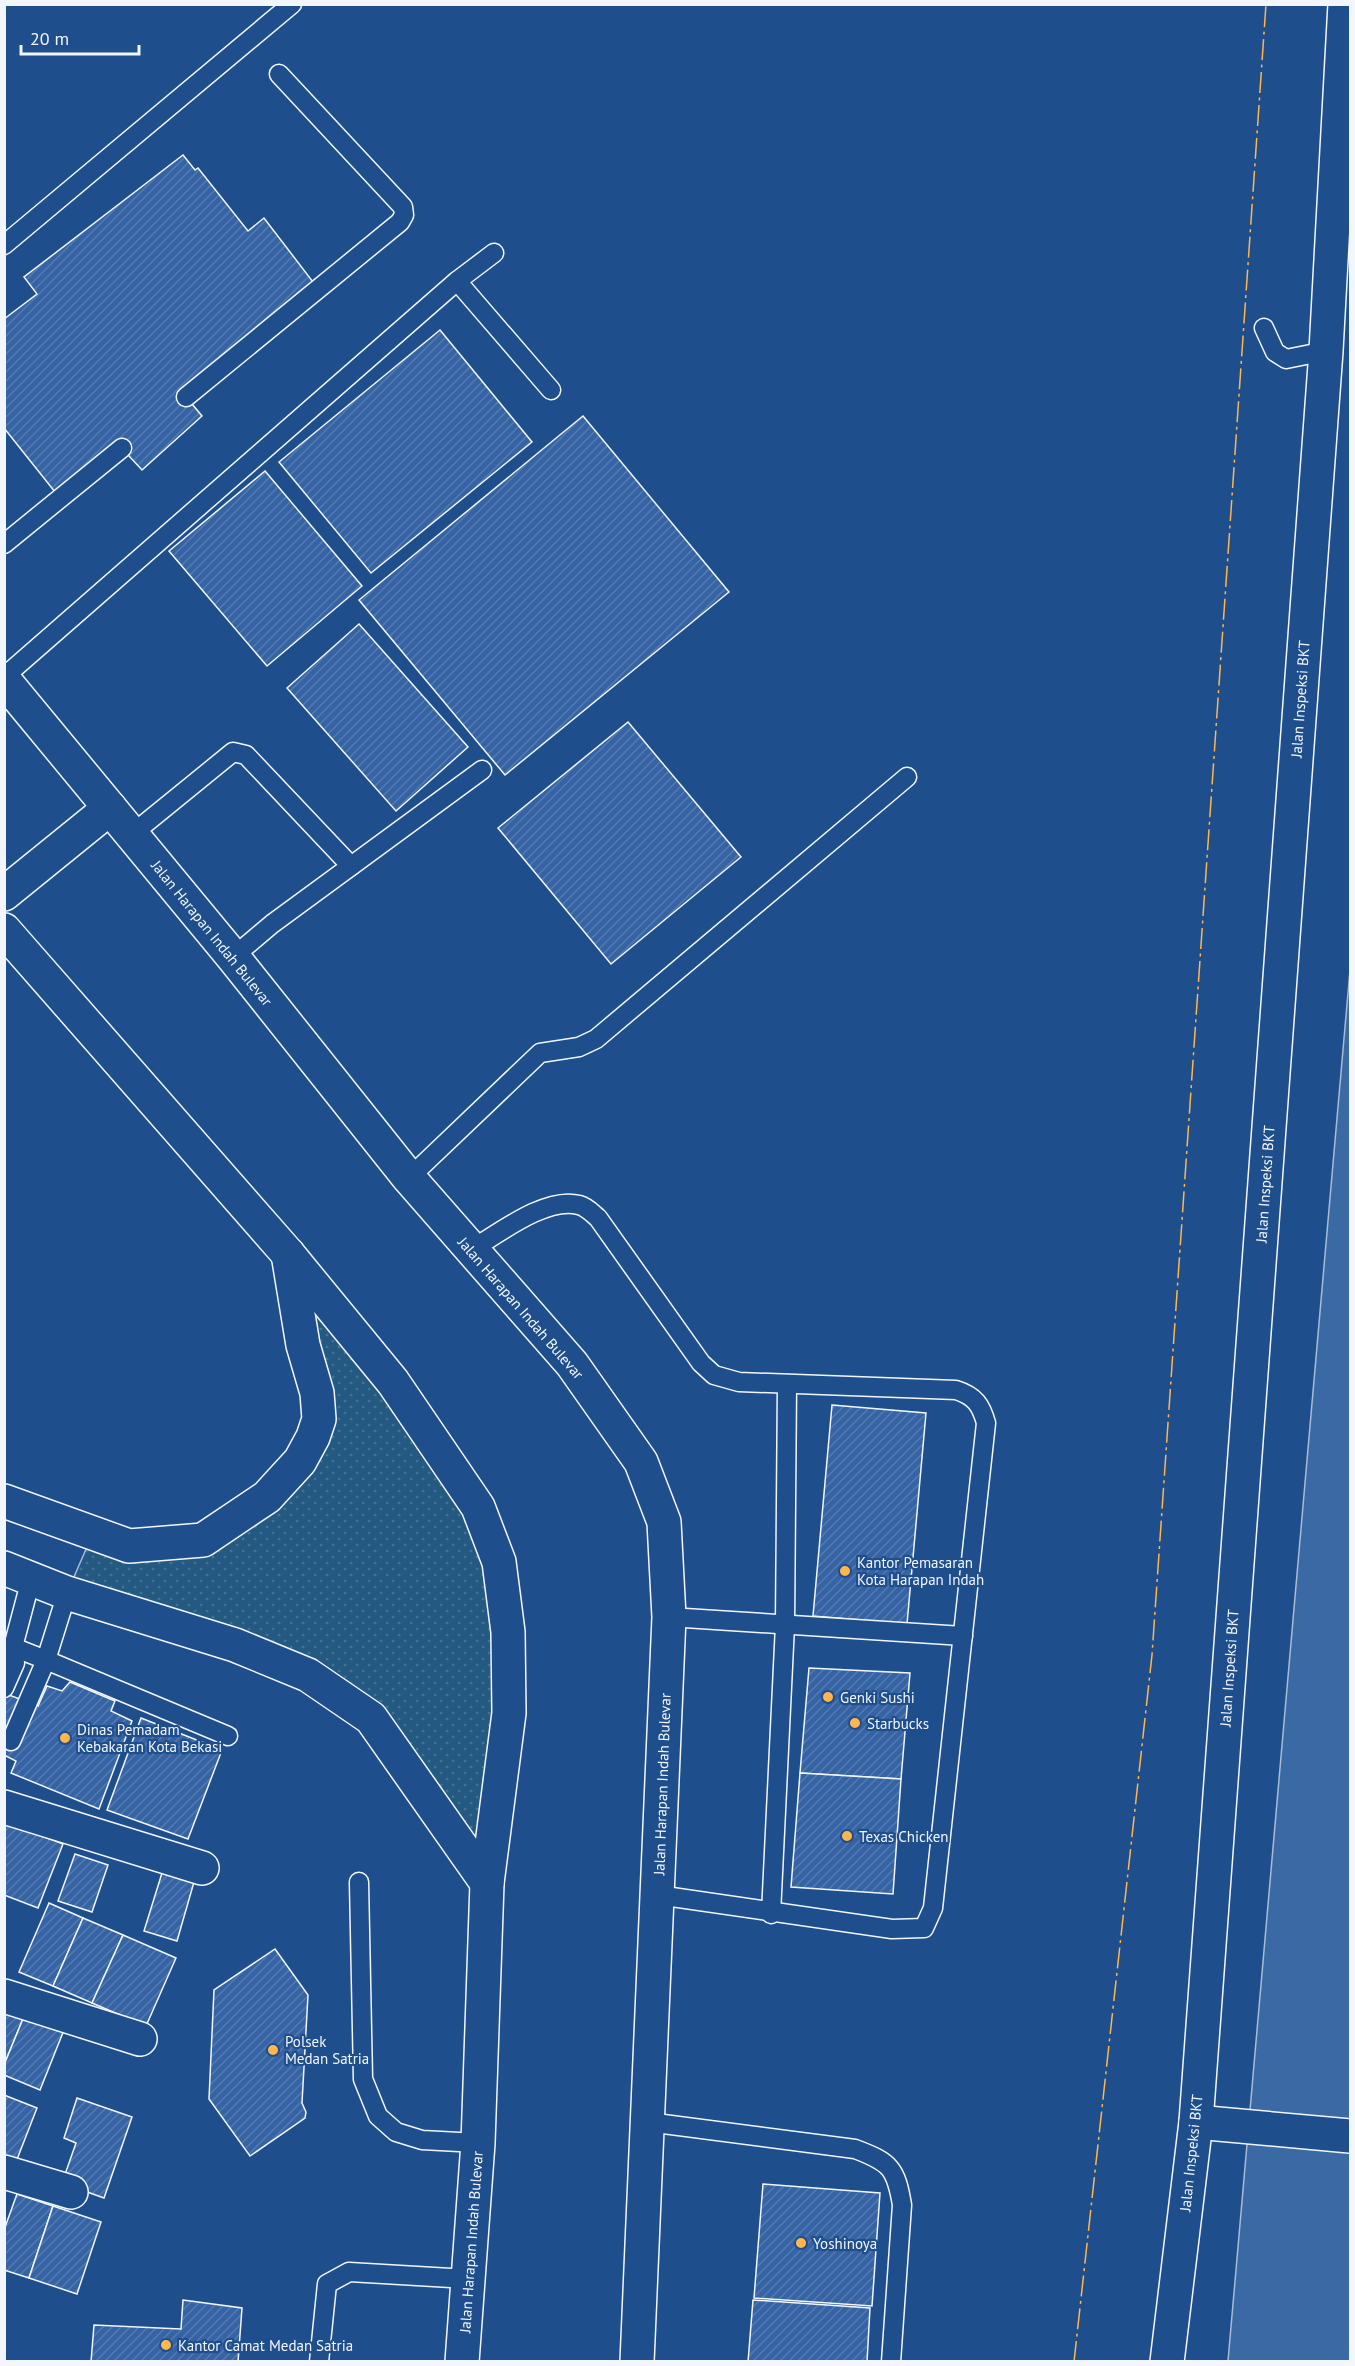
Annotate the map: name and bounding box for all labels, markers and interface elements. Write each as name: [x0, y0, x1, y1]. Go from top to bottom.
scale bar: [21, 18, 140, 56]
text: 20 m: [30, 27, 69, 50]
street label: Jalan Inspeksi BKT: [1286, 639, 1314, 759]
street label: Jalan Harapan Indah Bulevar: [147, 855, 277, 1010]
street label: Jalan Inspeksi BKT: [1251, 1124, 1279, 1244]
street label: Jalan Harapan Indah Bulevar: [453, 1232, 588, 1383]
place label: Kantor Pemasaran Kota Harapan Indah: [857, 1553, 984, 1589]
marker: Kantor Pemasaran Kota Harapan Indah: [838, 1564, 852, 1578]
street label: Jalan Inspeksi BKT: [1215, 1608, 1243, 1728]
place label: Genki Sushi: [840, 1688, 915, 1707]
marker: Genki Sushi: [821, 1690, 835, 1704]
street label: Jalan Harapan Indah Bulevar: [649, 1693, 675, 1876]
place label: Starbucks: [867, 1714, 929, 1733]
marker: Starbucks: [848, 1716, 862, 1730]
place label: Dinas Pemadam Kebakaran Kota Bekasi: [77, 1720, 222, 1756]
marker: Dinas Pemadam Kebakaran Kota Bekasi: [58, 1731, 72, 1745]
place label: Texas Chicken: [859, 1827, 949, 1846]
marker: Texas Chicken: [840, 1829, 854, 1843]
place label: Polsek Medan Satria: [285, 2032, 369, 2068]
marker: Polsek Medan Satria: [266, 2043, 280, 2057]
street label: Jalan Inspeksi BKT: [1175, 2093, 1207, 2214]
street label: Jalan Harapan Indah Bulevar: [455, 2150, 487, 2335]
place label: Yoshinoya: [813, 2234, 877, 2253]
marker: Yoshinoya: [794, 2236, 808, 2250]
place label: Kantor Camat Medan Satria: [178, 2336, 353, 2355]
marker: Kantor Camat Medan Satria: [159, 2338, 173, 2352]

